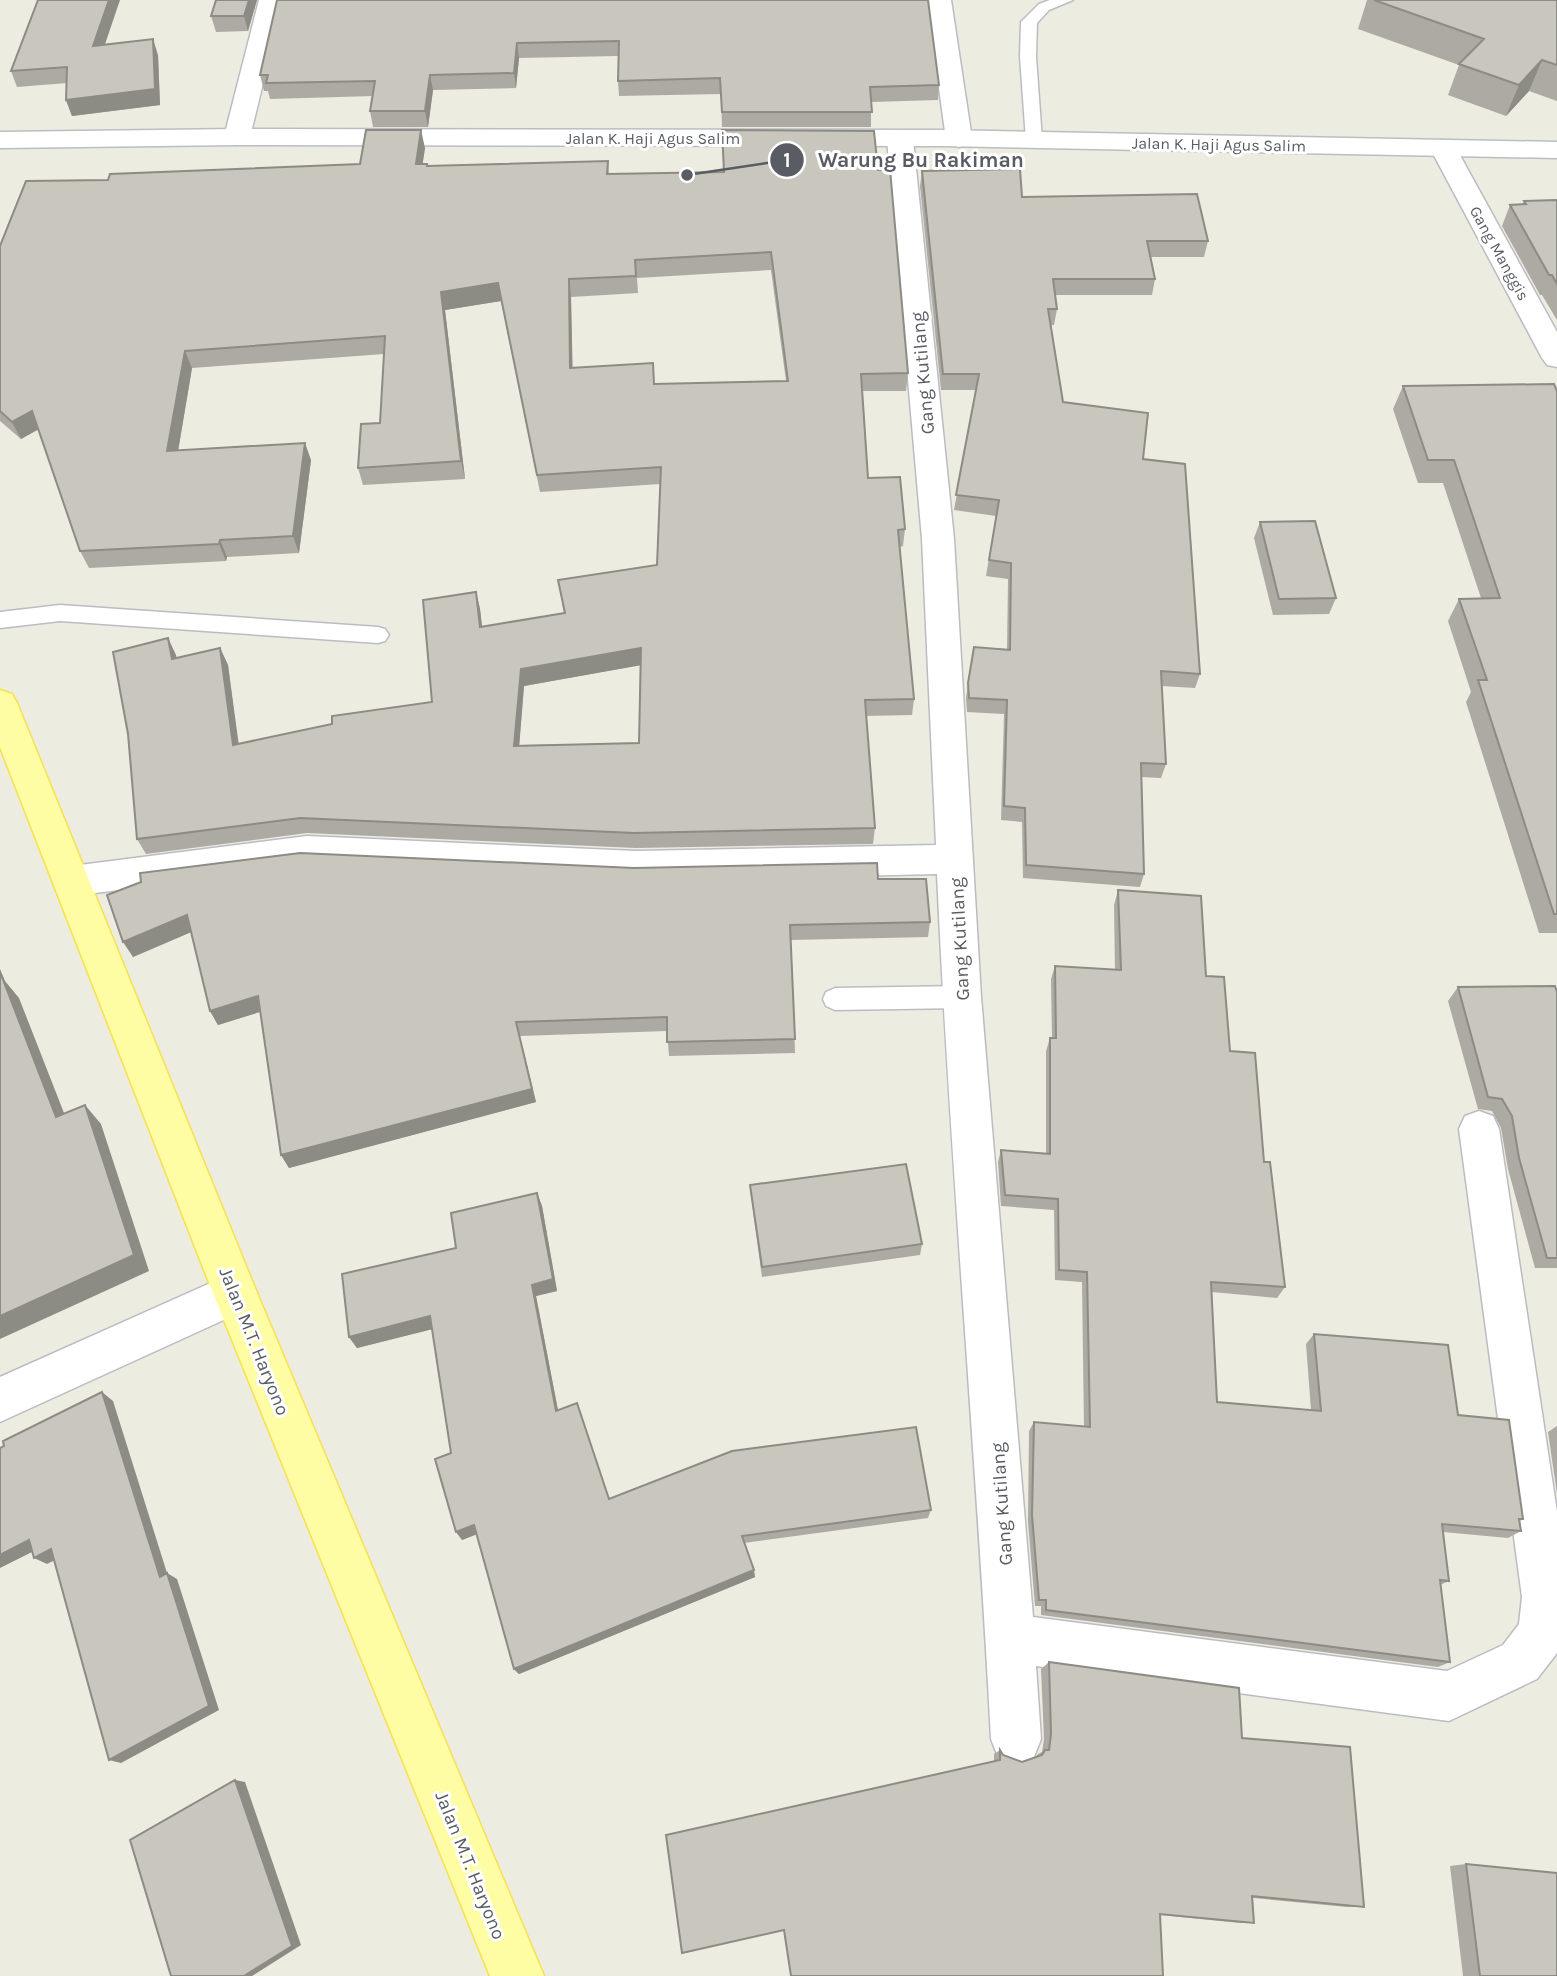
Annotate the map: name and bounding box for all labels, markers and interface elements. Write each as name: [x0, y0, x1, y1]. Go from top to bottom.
street label: Jalan K. Haji Agus Salim: [566, 129, 740, 148]
street label: Jalan K. Haji Agus Salim: [1132, 133, 1306, 156]
callout: Warung Bu Rakiman: [769, 139, 1038, 181]
text: 1: [783, 148, 791, 172]
text: Warung Bu Rakiman: [818, 148, 1024, 172]
street label: Gang Manggis: [1466, 203, 1533, 304]
street label: Gang Kutilang: [907, 310, 939, 435]
street label: Gang Kutilang: [946, 877, 974, 1001]
street label: Jalan M.T. Haryono: [214, 1264, 294, 1419]
street label: Gang Kutilang: [987, 1441, 1017, 1566]
street label: Jalan M.T. Haryono: [430, 1788, 510, 1943]

